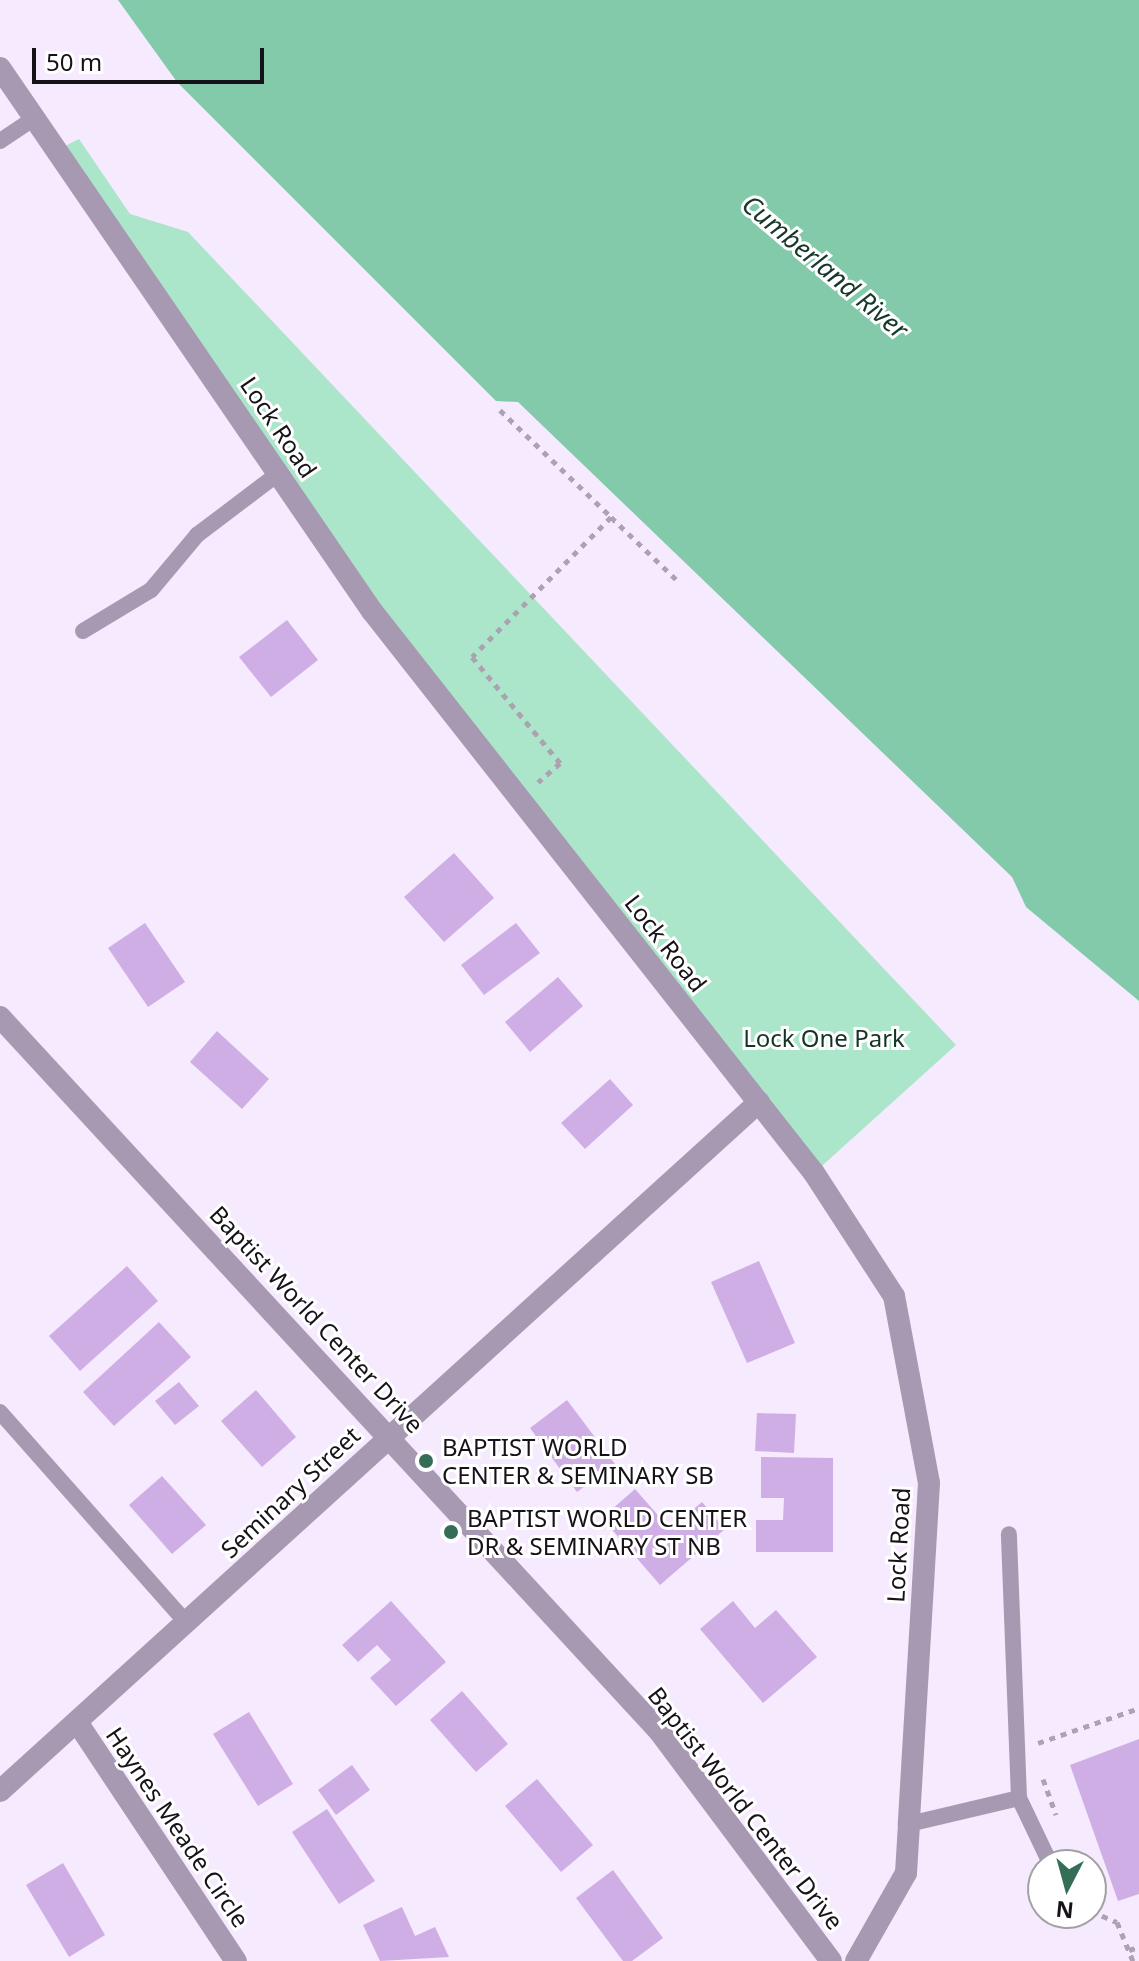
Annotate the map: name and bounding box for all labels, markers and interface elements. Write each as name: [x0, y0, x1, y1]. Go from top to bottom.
scale bar: [36, 32, 268, 82]
text: 50 m: [46, 45, 102, 78]
water label: Cumberland River: [736, 189, 914, 345]
street label: Lock Road: [235, 371, 323, 483]
street label: Lock Road: [619, 889, 713, 997]
park label: Lock One Park: [743, 1024, 905, 1052]
street label: Baptist World Center Drive: [204, 1200, 430, 1438]
street label: Seminary Street: [215, 1420, 365, 1564]
place label: BAPTIST WORLD CENTER & SEMINARY SB: [442, 1433, 714, 1489]
marker: BAPTIST WORLD CENTER & SEMINARY SB: [417, 1452, 435, 1470]
street label: Lock Road: [881, 1487, 915, 1603]
place label: BAPTIST WORLD CENTER DR & SEMINARY ST NB: [467, 1504, 747, 1560]
marker: BAPTIST WORLD CENTER DR & SEMINARY ST NB: [442, 1523, 460, 1541]
street label: Baptist World Center Drive: [642, 1681, 850, 1935]
street label: Haynes Meade Circle: [100, 1722, 256, 1932]
north arrow: [1027, 1849, 1107, 1929]
text: N: [1054, 1895, 1075, 1927]

